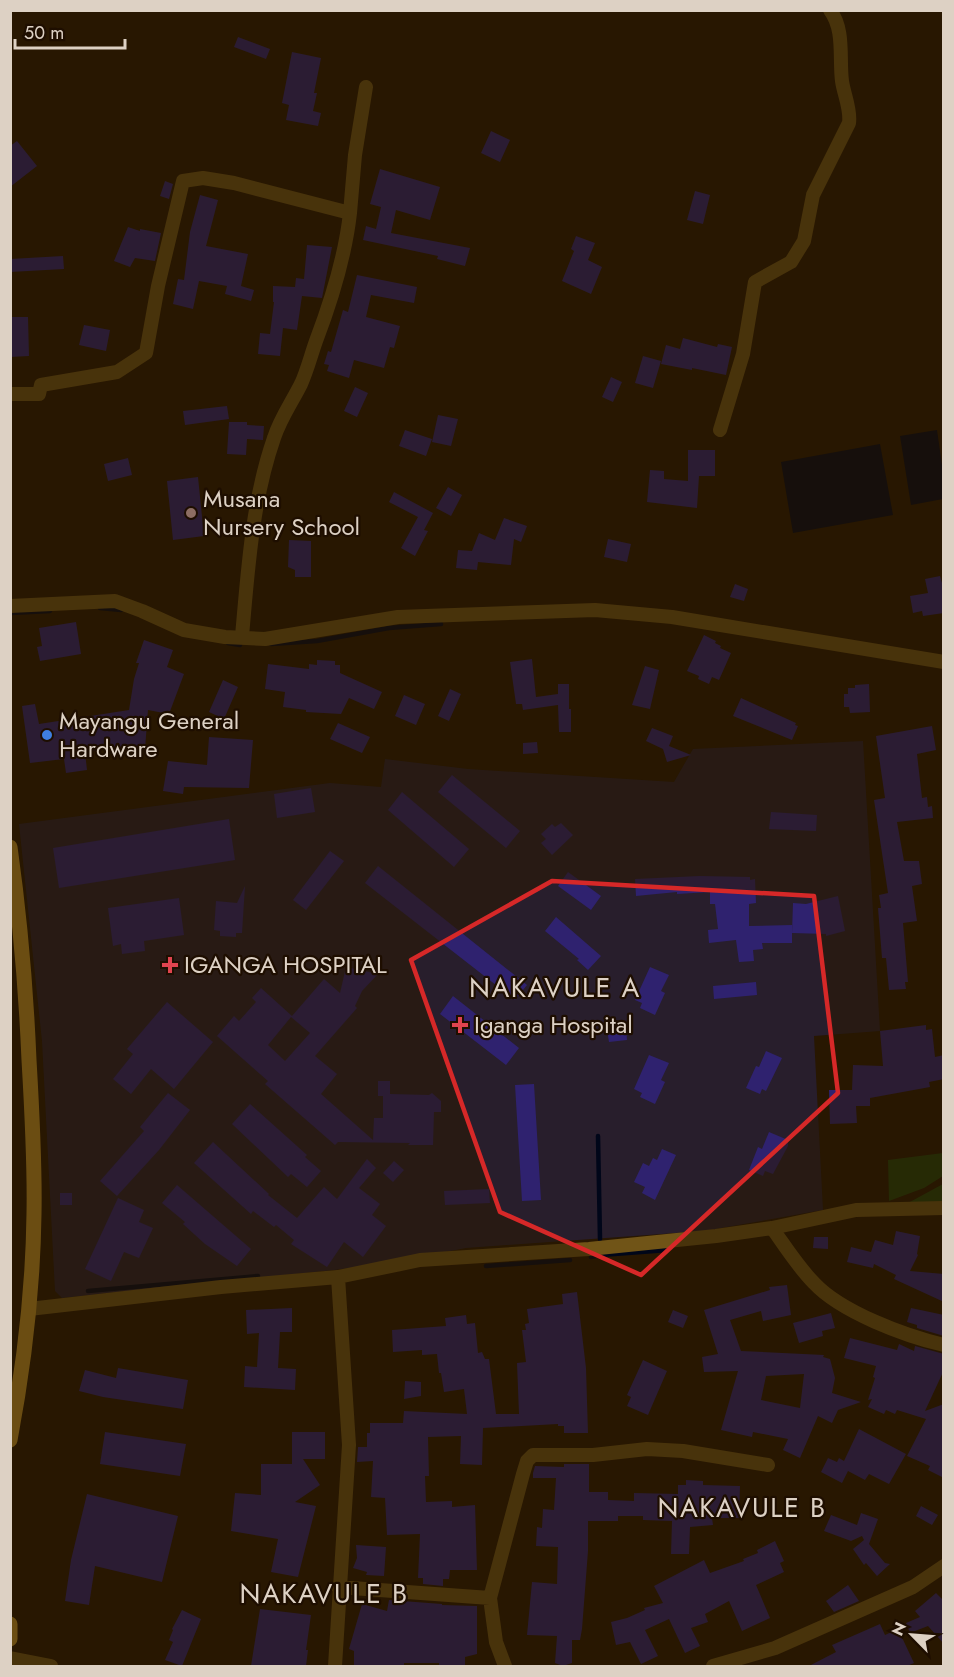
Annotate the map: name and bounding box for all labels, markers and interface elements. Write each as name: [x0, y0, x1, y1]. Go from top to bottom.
scale bar: [15, 12, 124, 50]
text: 50 m: [24, 20, 64, 46]
place label: Musana Nursery School: [203, 481, 360, 544]
marker: Musana Nursery School: [184, 506, 198, 520]
place label: Mayangu General Hardware: [59, 703, 239, 766]
marker: Mayangu General Hardware: [40, 728, 54, 742]
place label: IGANGA HOSPITAL: [184, 947, 387, 982]
marker: IGANGA HOSPITAL: [161, 956, 179, 974]
district label: NAKAVULE A: [469, 968, 641, 1007]
place label: Iganga Hospital: [474, 1007, 633, 1042]
marker: Iganga Hospital: [451, 1016, 469, 1034]
district label: NAKAVULE B: [657, 1488, 827, 1527]
district label: NAKAVULE B: [239, 1574, 409, 1613]
north arrow: [882, 1605, 942, 1665]
text: N: [886, 1618, 912, 1639]

